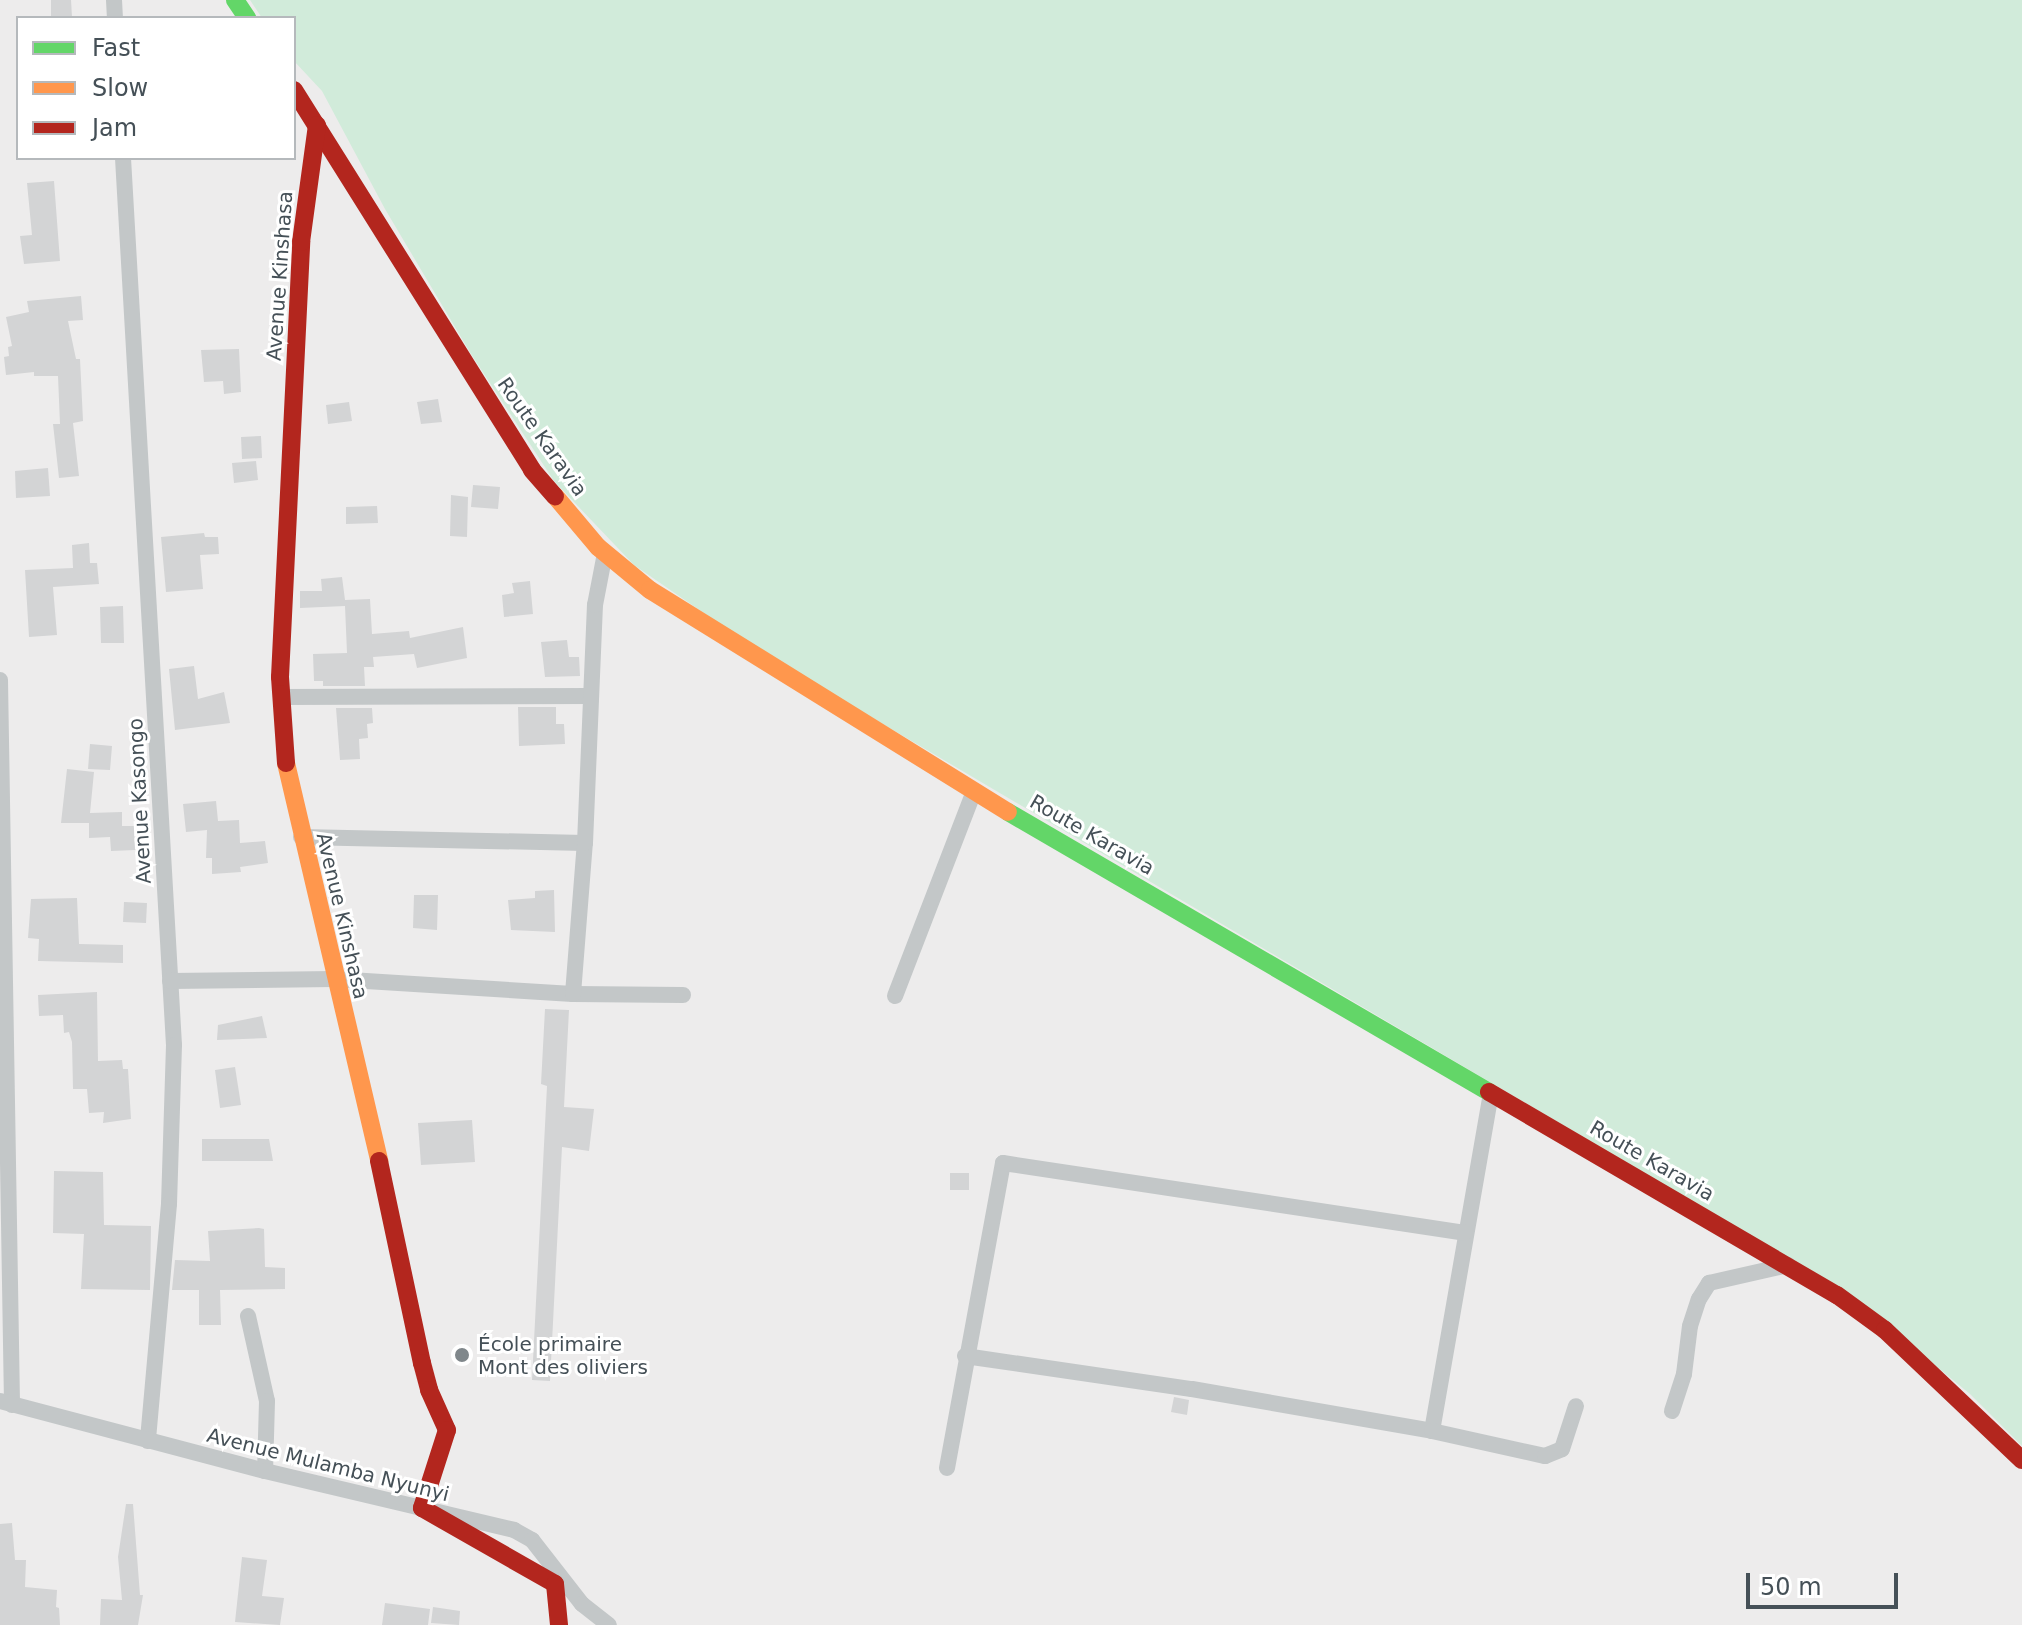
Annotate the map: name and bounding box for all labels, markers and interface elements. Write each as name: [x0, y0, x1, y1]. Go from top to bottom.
legend: [16, 16, 296, 160]
text: Fast: [92, 34, 140, 62]
text: Slow: [92, 74, 148, 102]
text: Jam: [92, 114, 137, 142]
street label: Avenue Kinshasa: [262, 190, 298, 362]
street label: Route Karavia: [492, 373, 592, 501]
street label: Avenue Kasongo: [124, 718, 156, 884]
street label: Route Karavia: [1026, 790, 1158, 880]
street label: Avenue Kinshasa: [311, 830, 373, 1002]
street label: Route Karavia: [1586, 1116, 1718, 1206]
place label: École primaire Mont des oliviers: [478, 1332, 648, 1379]
marker: École primaire Mont des oliviers: [453, 1346, 471, 1364]
street label: Avenue Mulamba Nyunyi: [204, 1423, 452, 1507]
scale bar: [1750, 1557, 1902, 1607]
text: 50 m: [1760, 1573, 1822, 1601]

